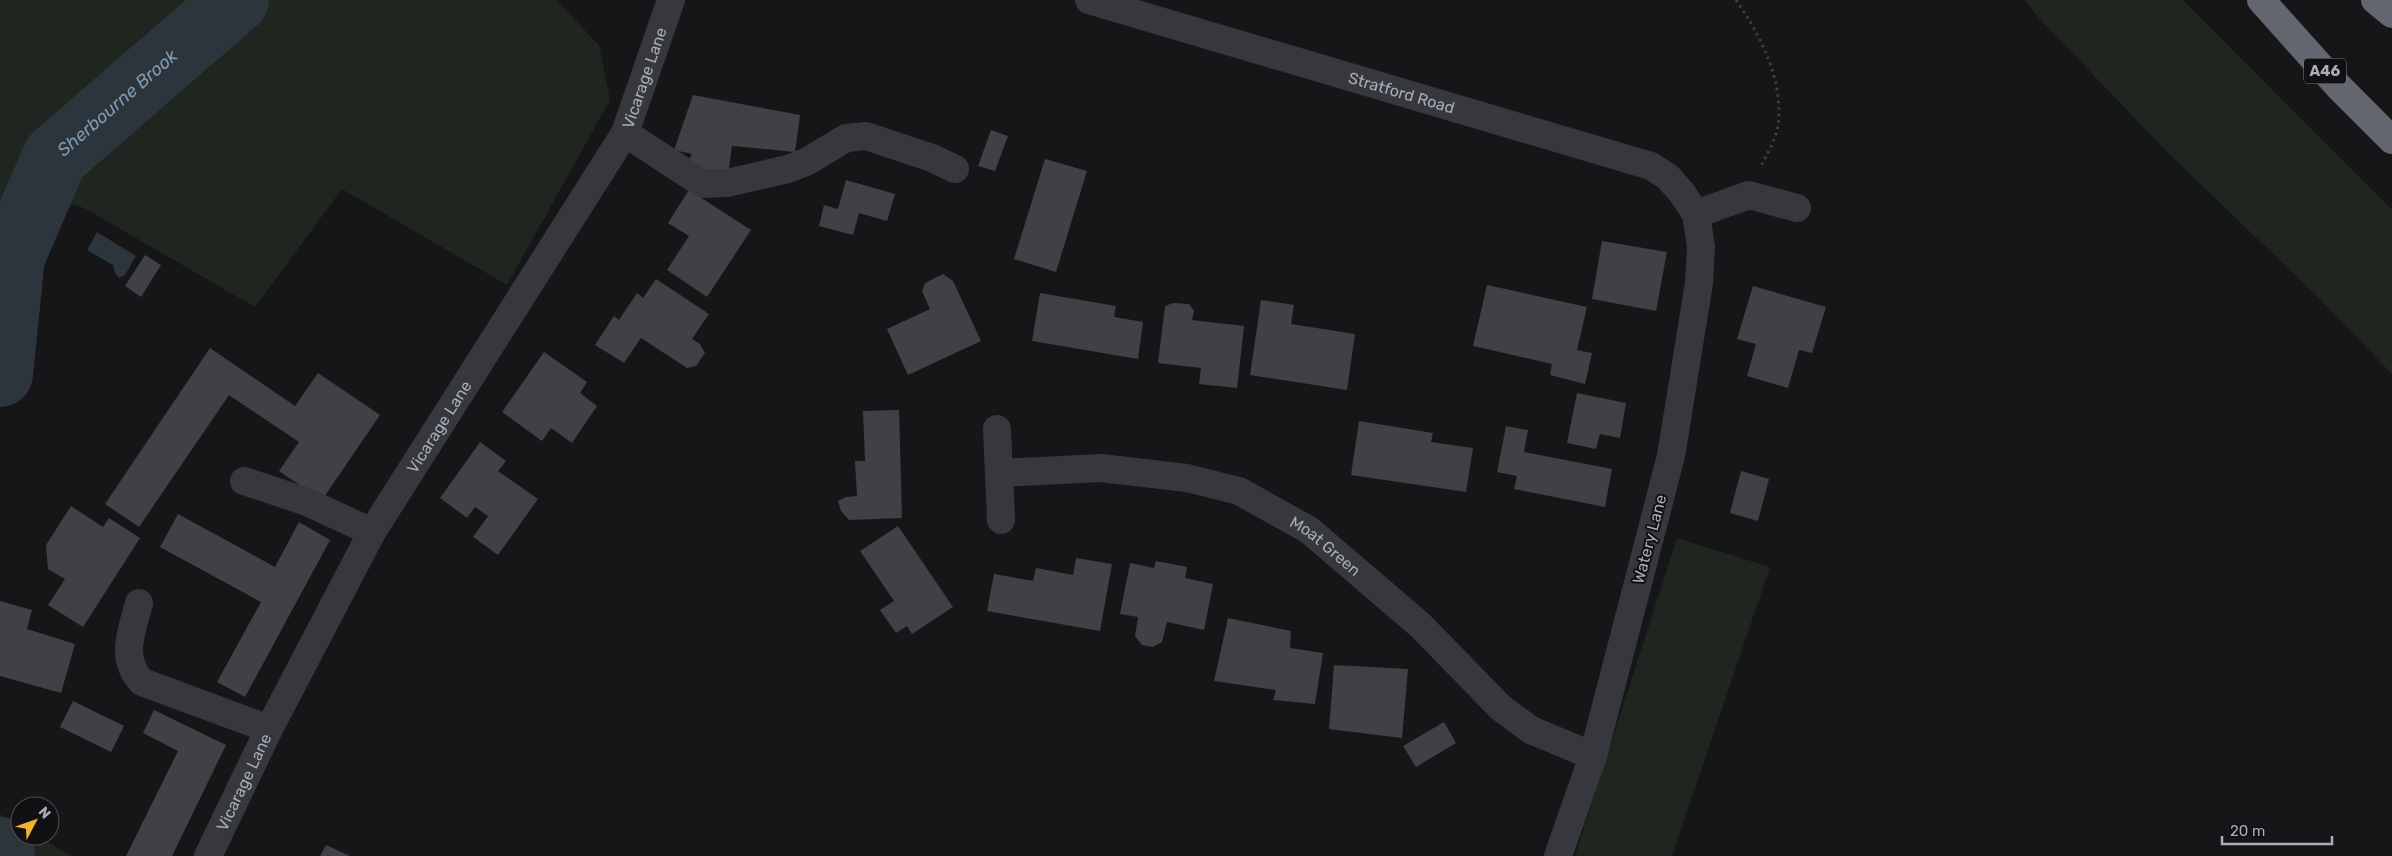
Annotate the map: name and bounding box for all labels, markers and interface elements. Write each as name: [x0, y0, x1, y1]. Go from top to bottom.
street label: Vicarage Lane: [618, 25, 671, 131]
water label: Sherbourne Brook: [53, 44, 183, 161]
road number: A46: [2304, 58, 2346, 84]
street label: Stratford Road: [1346, 68, 1457, 117]
street label: Vicarage Lane: [403, 377, 476, 477]
street label: Watery Lane: [1628, 493, 1670, 586]
street label: Moat Green: [1287, 512, 1364, 580]
street label: Vicarage Lane: [212, 730, 275, 834]
north arrow: [10, 796, 60, 846]
text: N: [35, 803, 54, 822]
scale bar: [2222, 814, 2332, 846]
text: 20 m: [2230, 822, 2265, 840]

